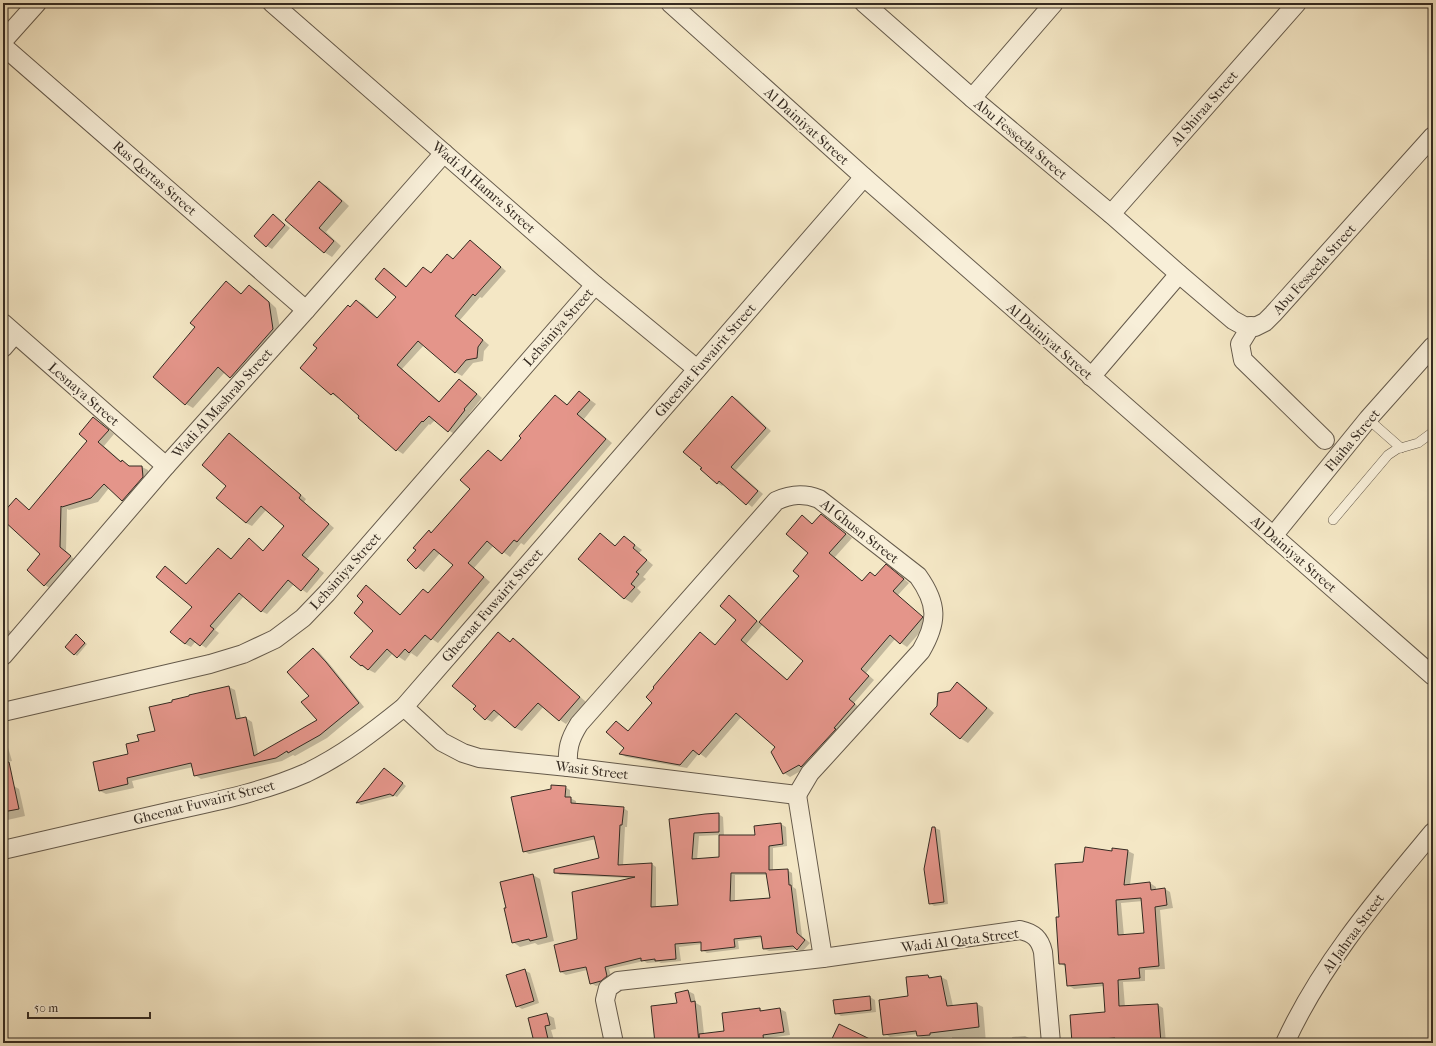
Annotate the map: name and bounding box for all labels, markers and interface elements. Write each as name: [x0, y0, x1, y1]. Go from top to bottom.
street label: Al Shiraa Street: [1166, 67, 1242, 150]
street label: Al Dainiyat Street: [760, 83, 852, 169]
street label: Abu Fesseela Street: [970, 95, 1071, 183]
street label: Ras Qertas Street: [109, 137, 200, 219]
street label: Wadi Al Hamra Street: [428, 137, 539, 237]
street label: Abu Fesseela Street: [1269, 221, 1360, 319]
street label: Lehsiniya Street: [520, 285, 597, 370]
street label: Al Dainiyat Street: [1003, 299, 1096, 383]
street label: Gheenat Fuwairit Street: [651, 300, 759, 421]
street label: Wadi Al Mashrab Street: [168, 345, 276, 463]
street label: Lesnaya Street: [45, 359, 123, 430]
street label: Flaiha Street: [1321, 406, 1383, 475]
street label: Al Ghusn Street: [816, 495, 902, 567]
street label: Al Dainiyat Street: [1247, 512, 1340, 596]
street label: Lehsiniya Street: [306, 529, 385, 614]
street label: Gheenat Fuwairit Street: [438, 545, 546, 666]
street label: Wasit Street: [553, 757, 629, 783]
street label: Gheenat Fuwairit Street: [132, 777, 277, 828]
street label: Al Jahraa Street: [1318, 890, 1388, 977]
street label: Wadi Al Qata Street: [899, 925, 1020, 956]
scale bar: [28, 994, 150, 1020]
text: 50 m: [34, 1001, 58, 1015]

